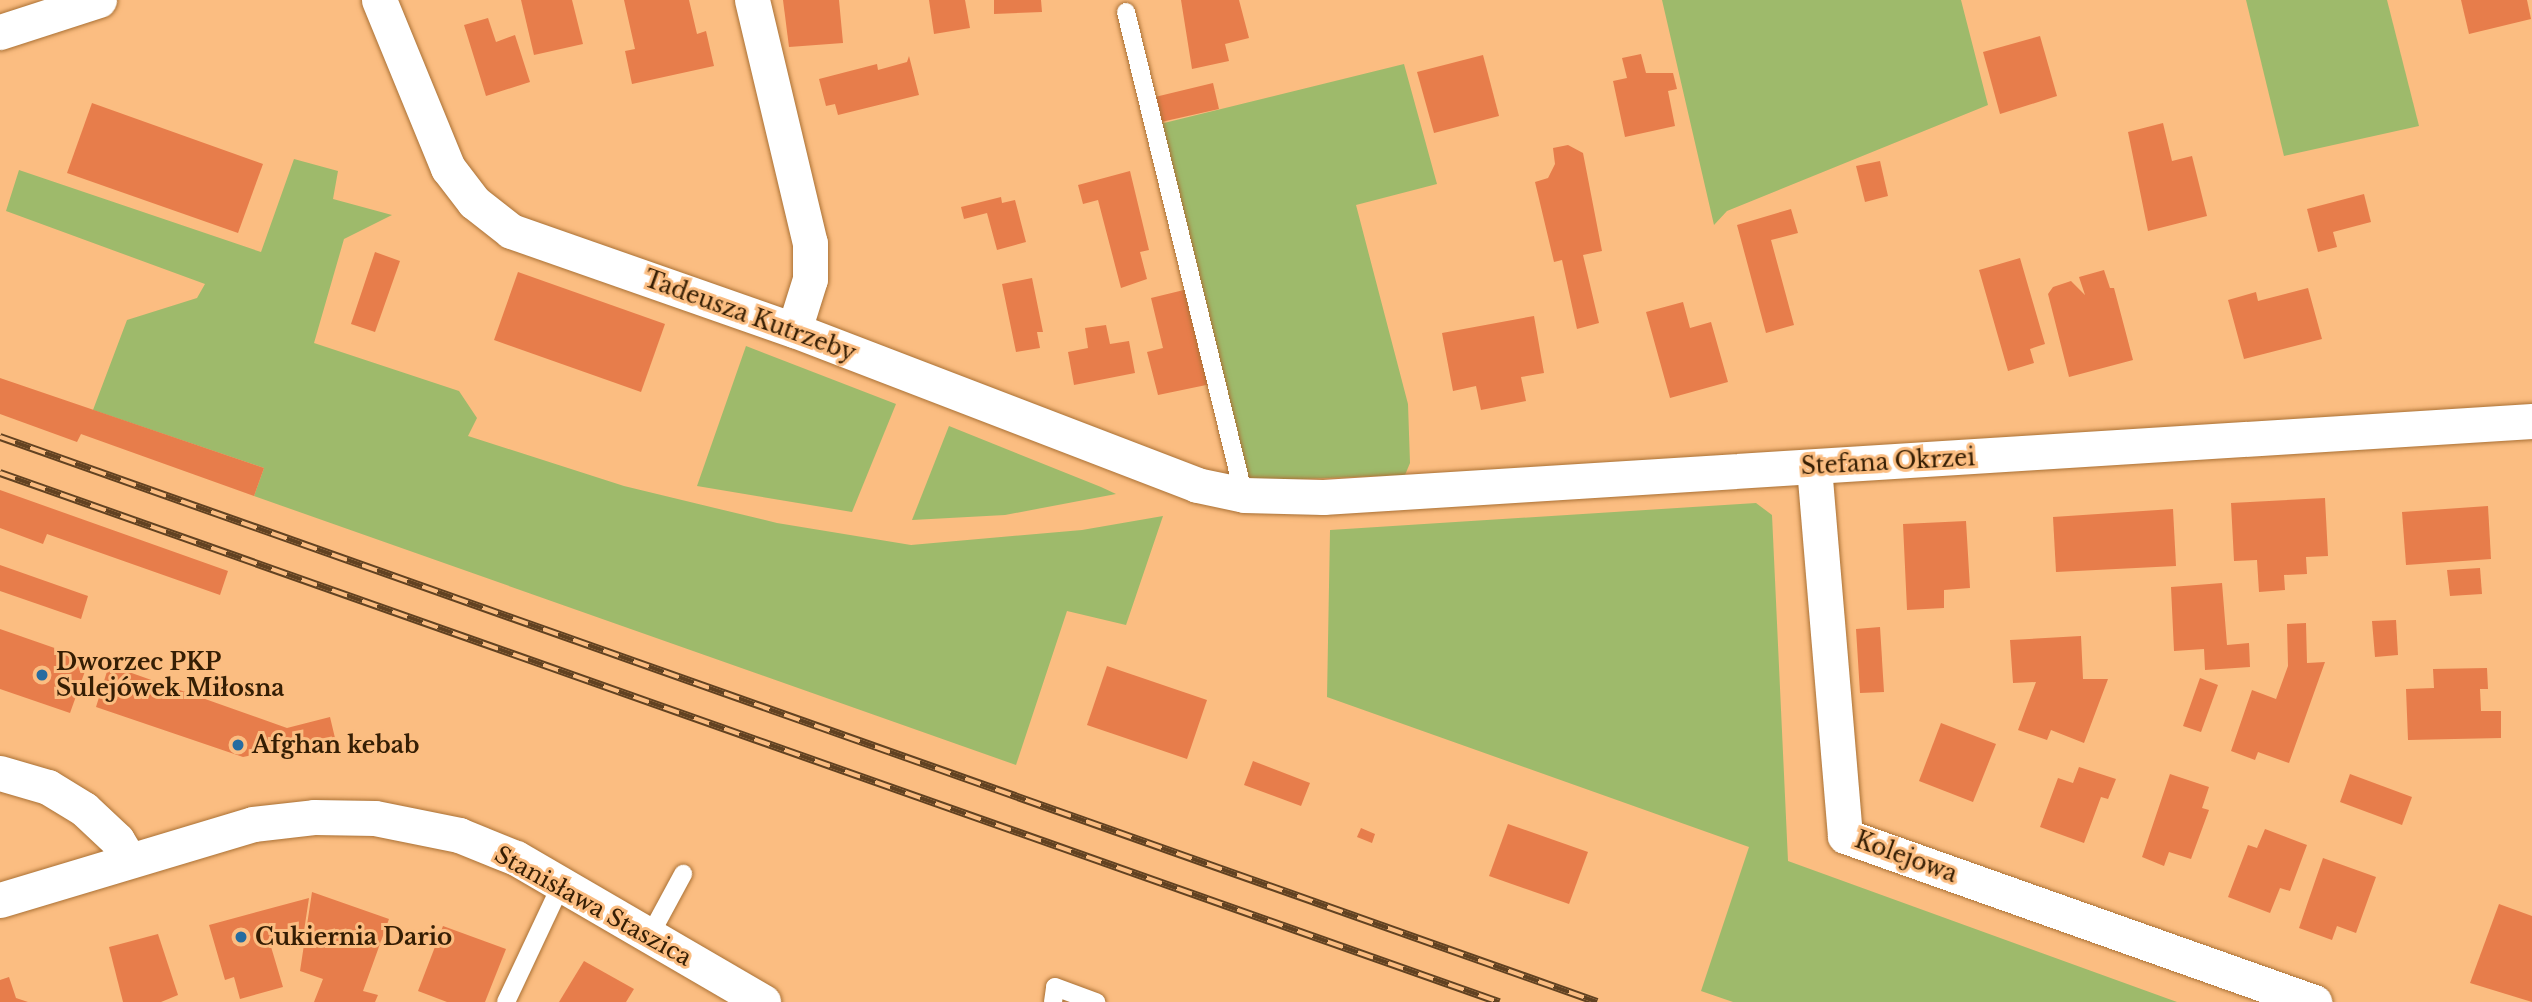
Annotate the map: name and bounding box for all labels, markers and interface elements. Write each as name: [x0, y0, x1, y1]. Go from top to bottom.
street label: Tadeusza Kutrzeby: [640, 265, 860, 367]
street label: Stefana Okrzei: [1800, 444, 1976, 480]
place label: Dworzec PKP Sulejówek Miłosna: [56, 648, 285, 702]
marker: Dworzec PKP Sulejówek Miłosna: [34, 667, 50, 683]
place label: Afghan kebab: [252, 731, 419, 759]
marker: Afghan kebab: [230, 737, 246, 753]
street label: Kolejowa: [1851, 826, 1961, 888]
street label: Stanisława Staszica: [490, 840, 696, 972]
place label: Cukiernia Dario: [255, 923, 452, 951]
marker: Cukiernia Dario: [233, 929, 249, 945]

